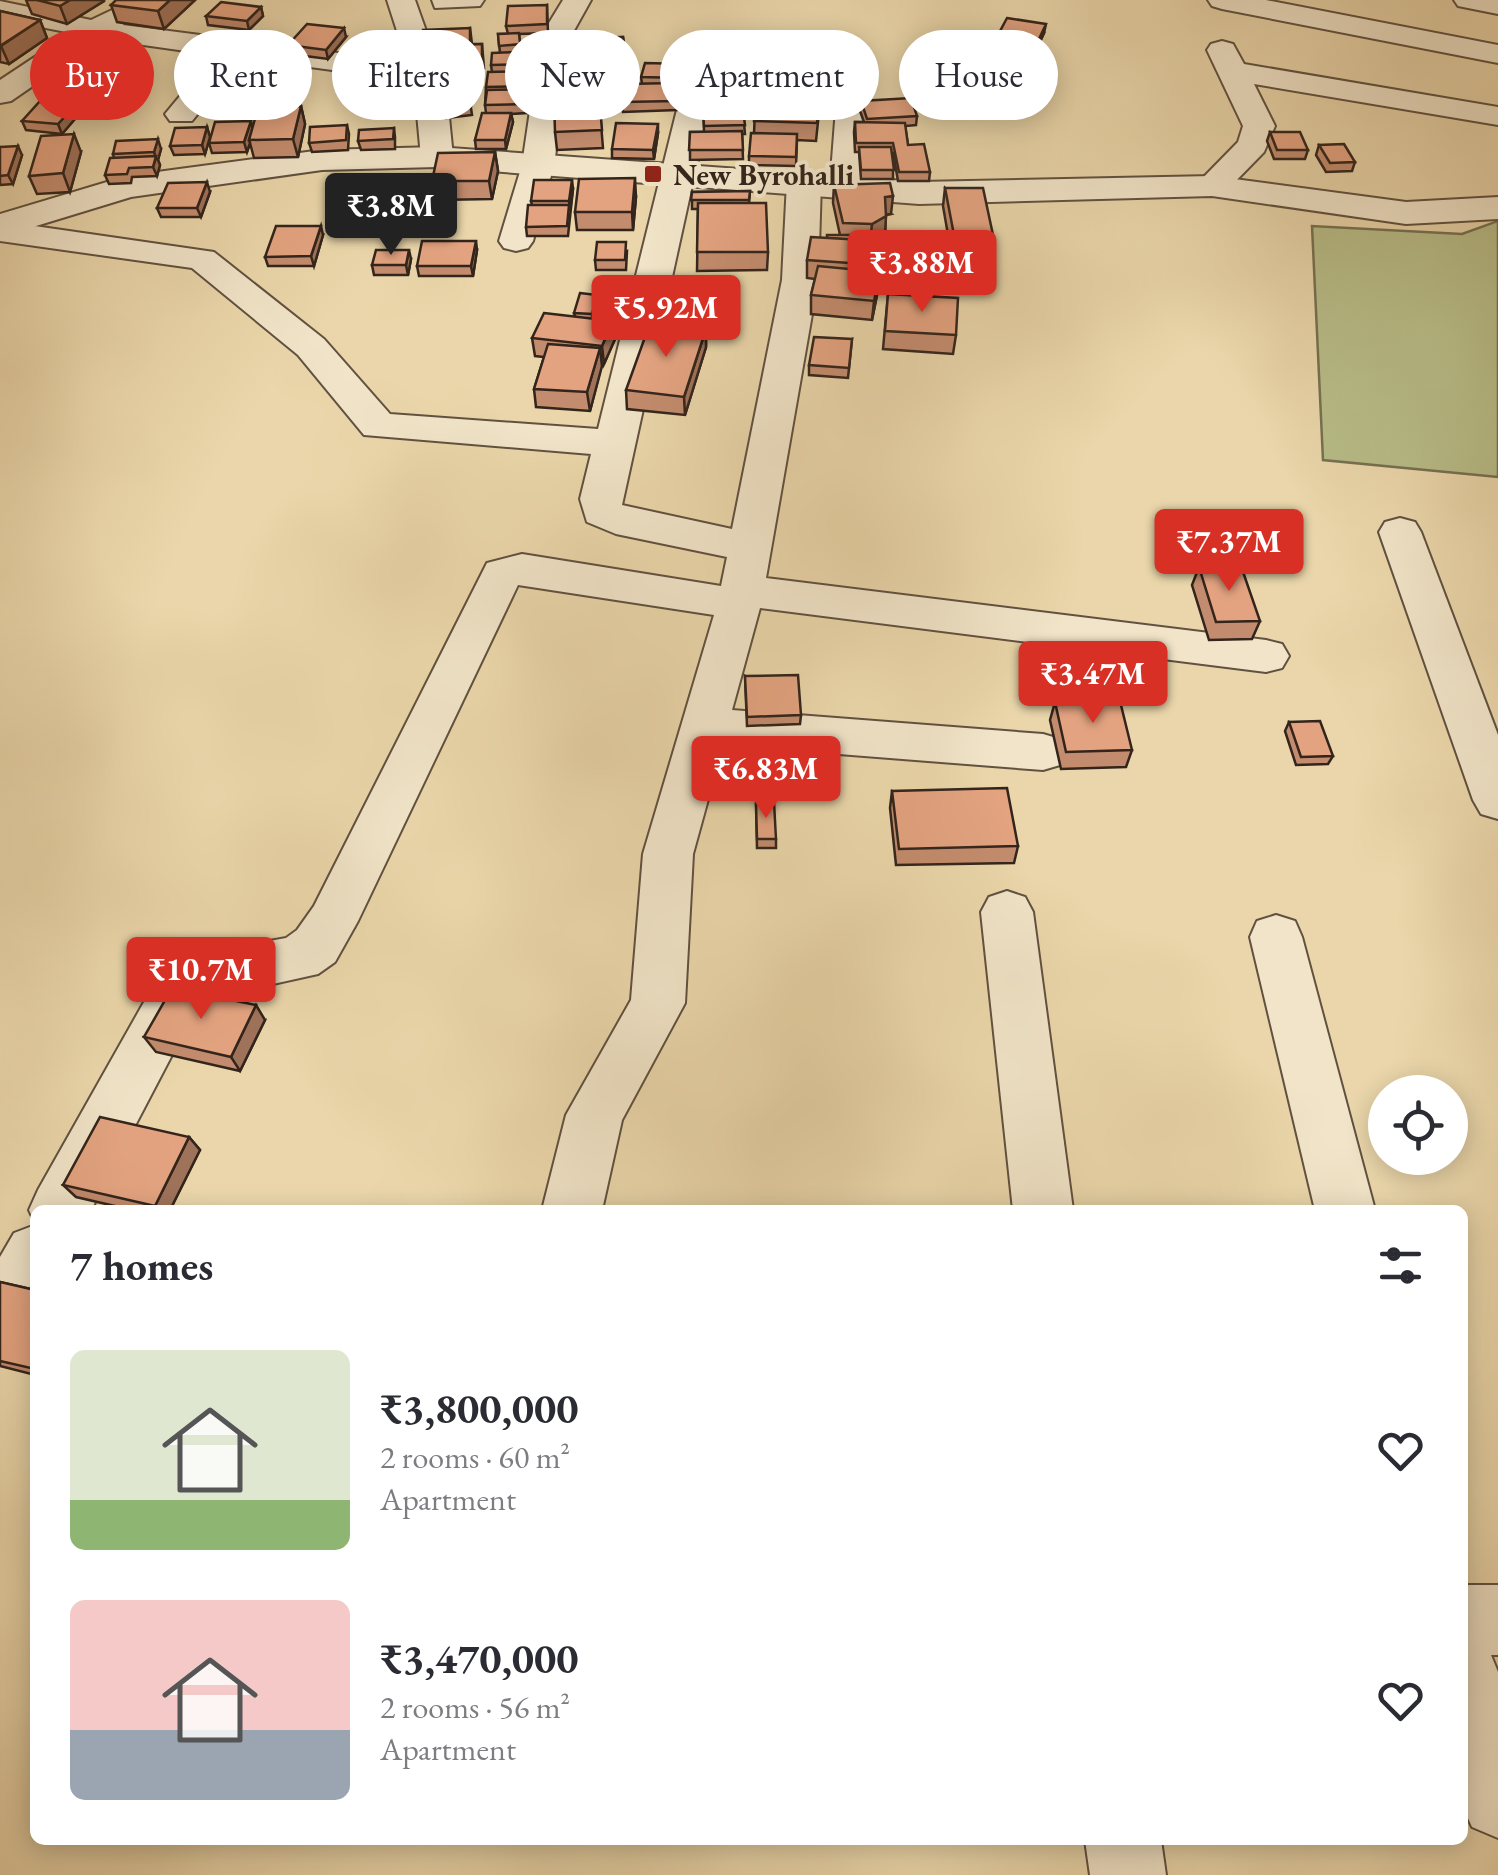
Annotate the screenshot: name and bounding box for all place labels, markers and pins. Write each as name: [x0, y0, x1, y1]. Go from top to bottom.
place label: New Byrohalli: [673, 155, 854, 194]
marker: New Byrohalli: [642, 163, 664, 185]
pin: ₹3.8M: [321, 173, 461, 258]
pin: ₹3.88M: [841, 230, 1003, 315]
pin: ₹5.92M: [585, 275, 747, 360]
pin: ₹7.37M: [1148, 509, 1310, 594]
pin: ₹3.47M: [1012, 641, 1174, 726]
pin: ₹6.83M: [685, 736, 847, 821]
pin: ₹10.7M: [120, 937, 282, 1022]

